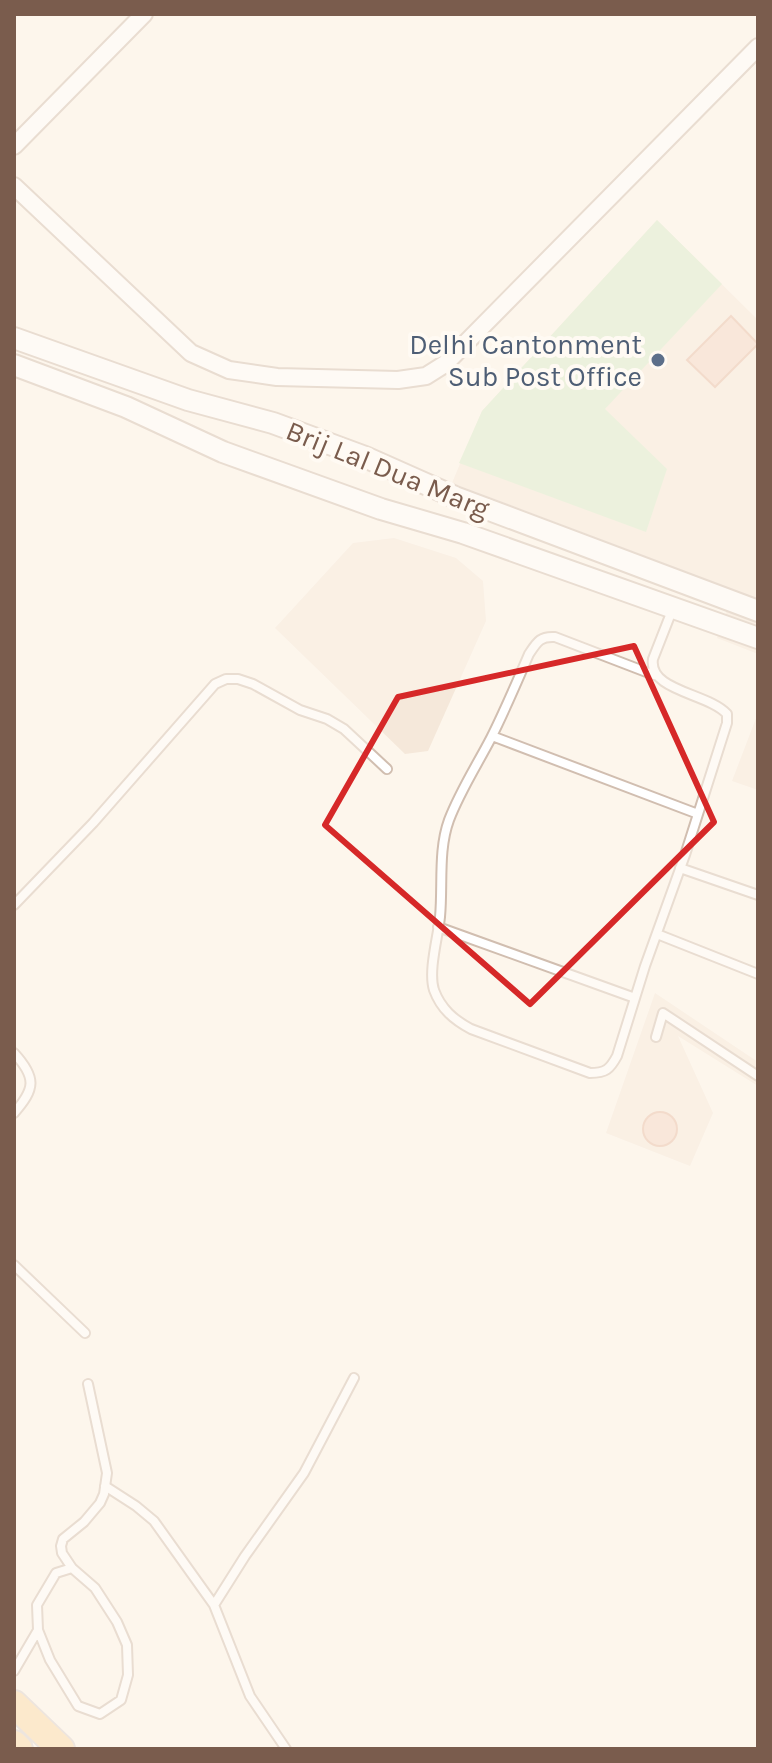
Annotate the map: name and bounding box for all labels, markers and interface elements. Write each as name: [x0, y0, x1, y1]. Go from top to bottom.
place label: Delhi Cantonment Sub Post Office: [409, 328, 642, 393]
marker: Delhi Cantonment Sub Post Office: [649, 351, 667, 369]
street label: Brij Lal Dua Marg: [281, 414, 494, 525]

